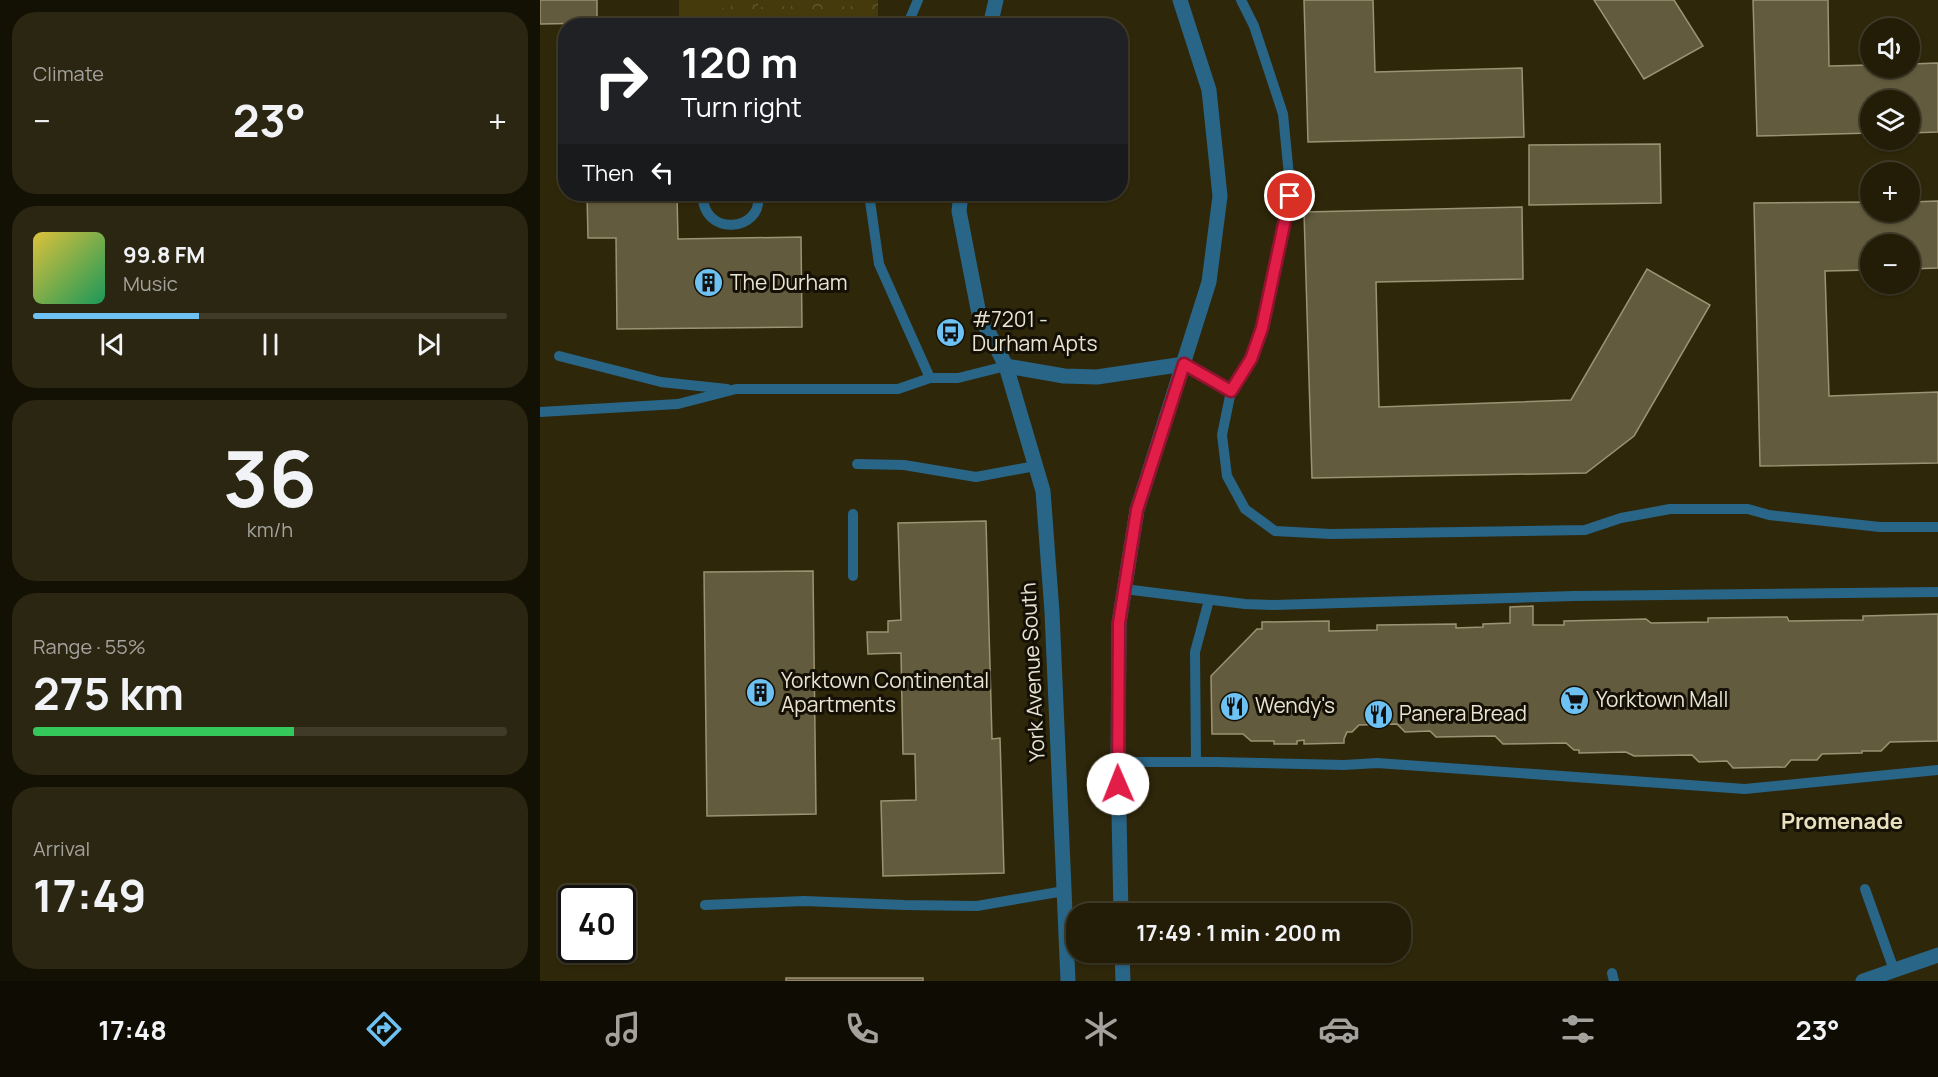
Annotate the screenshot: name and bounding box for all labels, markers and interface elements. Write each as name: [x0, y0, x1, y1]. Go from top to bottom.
map controls: [1860, 18, 1920, 294]
button: sound: [1860, 18, 1920, 78]
text: 120 m: [681, 33, 798, 91]
icon: right: [582, 42, 660, 120]
text: Climate: [33, 60, 104, 87]
text: Turn right: [681, 88, 802, 125]
text: 23°: [233, 89, 306, 151]
button: layers: [1860, 90, 1920, 150]
text: −: [33, 98, 51, 143]
text: +: [488, 98, 507, 143]
icon: left: [646, 156, 679, 189]
text: Then: [582, 158, 634, 188]
button: +: [1860, 162, 1920, 222]
pin: [1264, 170, 1315, 221]
icon: arrive: [1273, 179, 1306, 212]
button: −: [1860, 234, 1920, 294]
text: 99.8 FM: [123, 240, 205, 270]
building icon: The Durham: [693, 267, 725, 299]
place label: The Durham: [730, 268, 848, 296]
text: Music: [123, 270, 178, 297]
place label: #7201 - Durham Apts: [972, 305, 1097, 357]
bus stop icon: #7201 - Durham Apts: [935, 316, 967, 348]
icon: previous: [96, 328, 129, 361]
icon: pause: [254, 328, 287, 361]
icon: next: [412, 328, 445, 361]
text: 36: [223, 424, 317, 530]
text: km/h: [247, 516, 293, 543]
street label: York Avenue South: [1013, 582, 1051, 762]
text: Range · 55%: [33, 633, 146, 660]
text: 275 km: [33, 662, 184, 724]
place label: Yorktown Continental Apartments: [781, 666, 989, 718]
building icon: Yorktown Continental Apartments: [744, 677, 776, 709]
supermarket icon: Yorktown Mall: [1559, 684, 1591, 716]
place label: Yorktown Mall: [1596, 685, 1728, 713]
restaurant icon: Wendy's: [1218, 690, 1250, 722]
place label: Wendy's: [1255, 691, 1335, 719]
restaurant icon: Panera Bread: [1362, 698, 1394, 730]
place label: Panera Bread: [1399, 699, 1527, 727]
position arrow: [1086, 752, 1150, 816]
district label: Promenade: [1781, 806, 1903, 836]
text: Arrival: [33, 835, 90, 862]
text: 17:49: [33, 864, 146, 926]
speed limit sign: 40: [558, 885, 636, 963]
text: 17:49 · 1 min · 200 m: [1136, 918, 1341, 948]
icon: directions: [363, 1008, 405, 1050]
icon: music: [602, 1008, 644, 1050]
icon: phone: [841, 1008, 883, 1050]
icon: climate: [1080, 1008, 1122, 1050]
icon: car: [1318, 1008, 1360, 1050]
icon: filters: [1557, 1008, 1599, 1050]
text: 17:48: [98, 1011, 167, 1048]
text: 23°: [1796, 1011, 1840, 1048]

